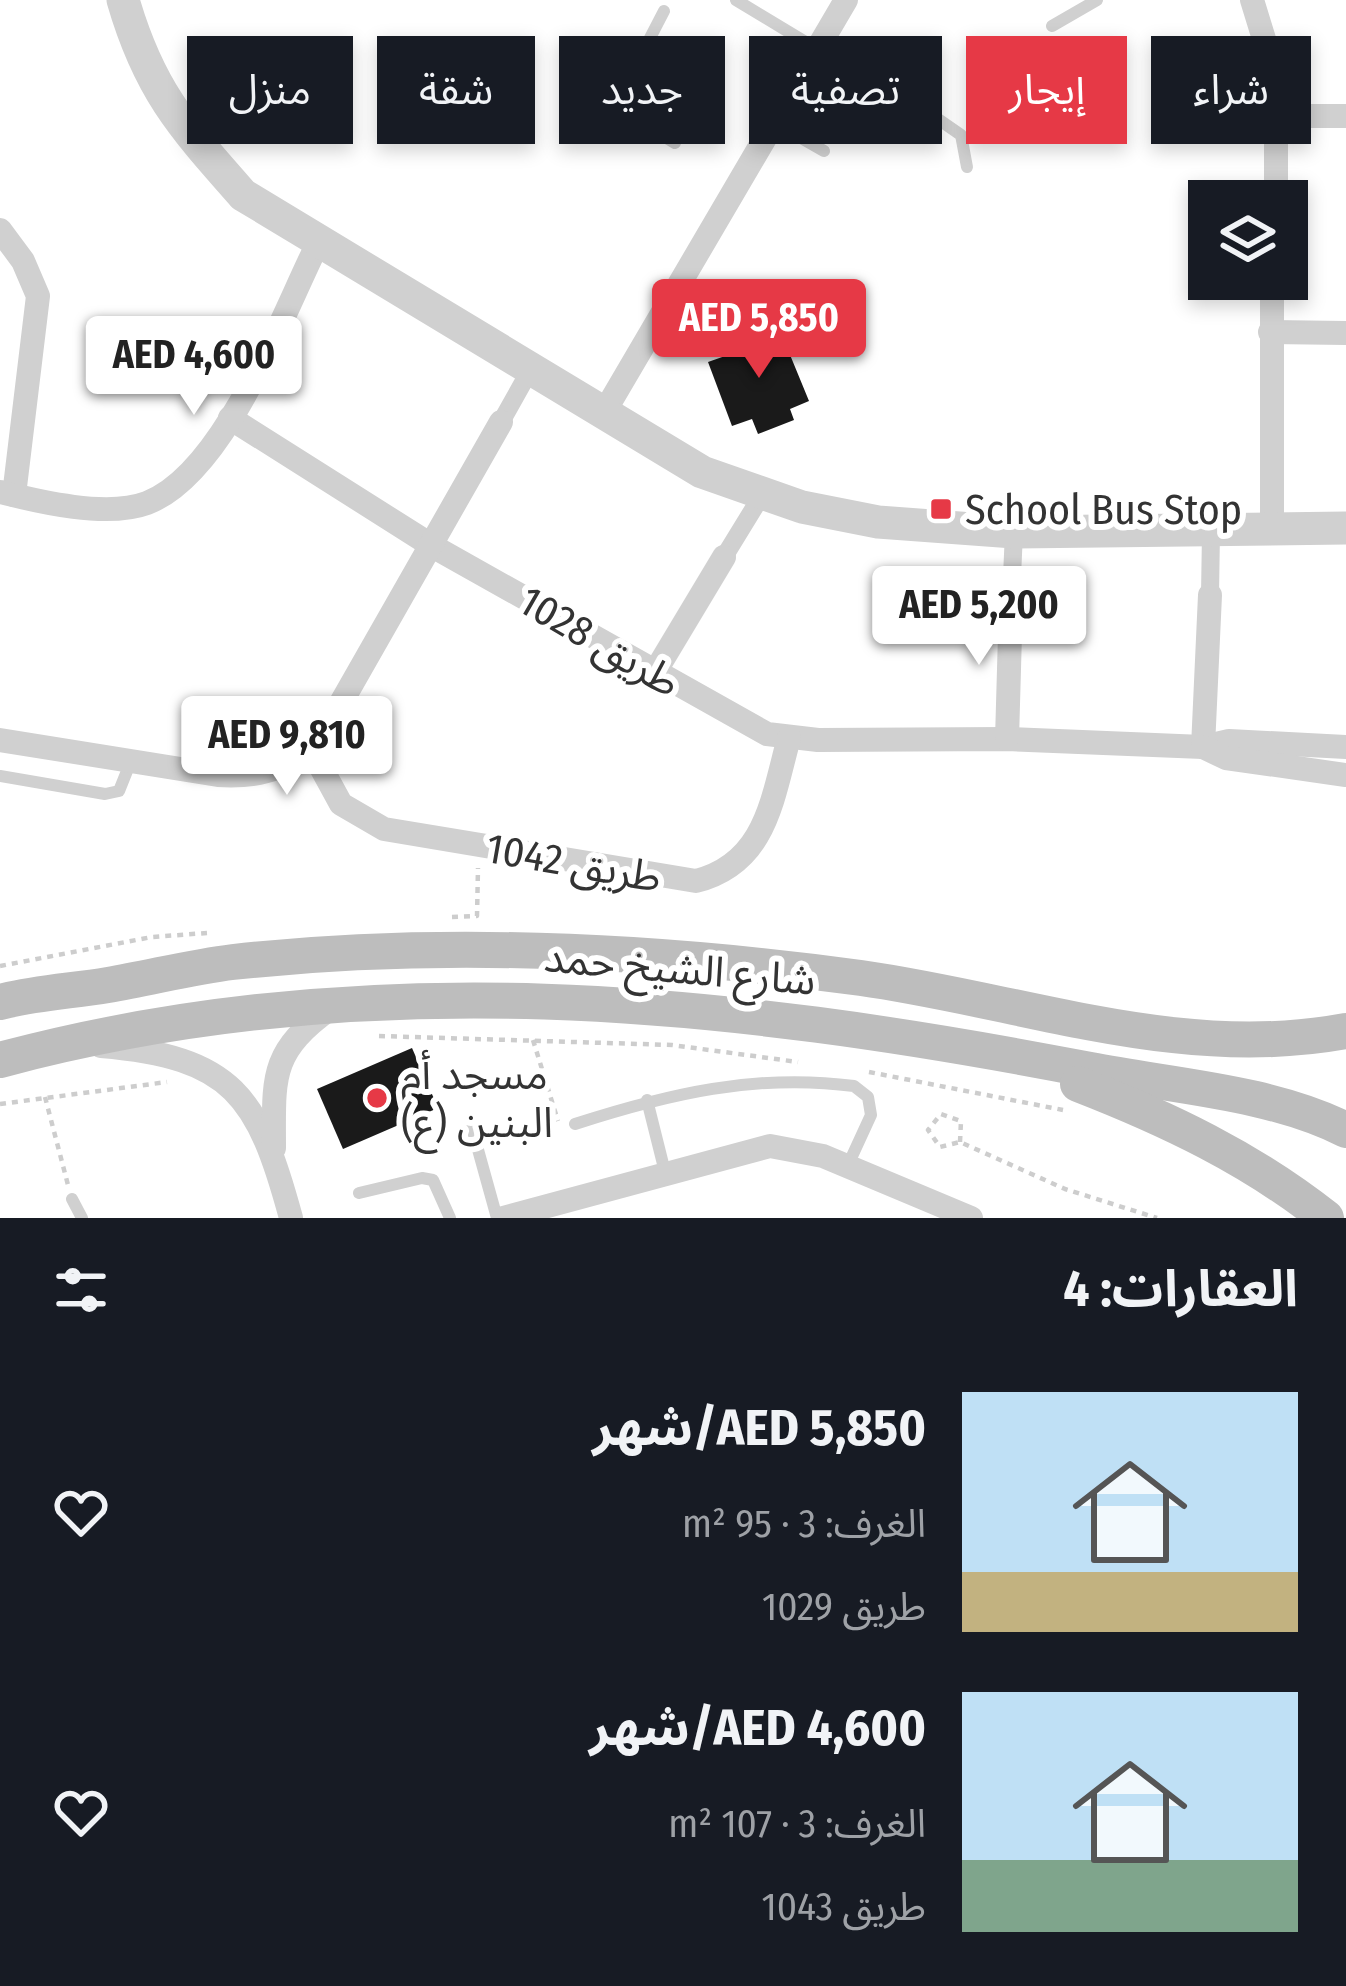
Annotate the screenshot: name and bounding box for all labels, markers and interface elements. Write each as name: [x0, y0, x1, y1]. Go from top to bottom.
chip: منزل: [187, 36, 353, 144]
chip: شقة: [377, 36, 535, 144]
chip: جديد: [559, 36, 725, 144]
chip: تصفية: [749, 36, 942, 144]
chip: إيجار: [966, 36, 1127, 144]
chip: شراء: [1151, 36, 1311, 144]
map controls: [1188, 180, 1308, 300]
button: layers: [1188, 180, 1308, 300]
pin: AED 5,850: [622, 279, 896, 381]
text: AED 5,850: [679, 295, 839, 341]
pin: AED 4,600: [57, 316, 331, 418]
text: AED 4,600: [113, 332, 275, 378]
place label: School Bus Stop: [965, 485, 1242, 535]
marker: School Bus Stop: [928, 496, 954, 522]
pin: AED 5,200: [842, 566, 1116, 668]
street label: طريق 1028: [510, 576, 689, 708]
text: AED 5,200: [899, 582, 1059, 628]
pin: AED 9,810: [150, 696, 424, 798]
text: AED 9,810: [208, 712, 366, 758]
street label: طريق 1042: [482, 823, 665, 903]
street label: شارع الشيخ حمد: [541, 932, 818, 1012]
place label: مسجد أم البنين (ع): [401, 1049, 553, 1154]
marker: مسجد أم البنين (ع): [364, 1085, 390, 1111]
icon: filters: [48, 1257, 114, 1323]
text: العقارات: 4: [1063, 1258, 1298, 1320]
text: AED 5,850/شهر: [592, 1397, 926, 1459]
icon: home: [1058, 1440, 1202, 1584]
icon: heart: [48, 1479, 114, 1545]
text: الغرف: 3 · 95 m²: [682, 1501, 926, 1547]
text: طريق 1029: [762, 1584, 926, 1630]
text: AED 4,600/شهر: [589, 1697, 926, 1759]
icon: home: [1058, 1740, 1202, 1884]
icon: heart: [48, 1779, 114, 1845]
text: الغرف: 3 · 107 m²: [668, 1801, 926, 1847]
text: طريق 1043: [762, 1884, 926, 1930]

